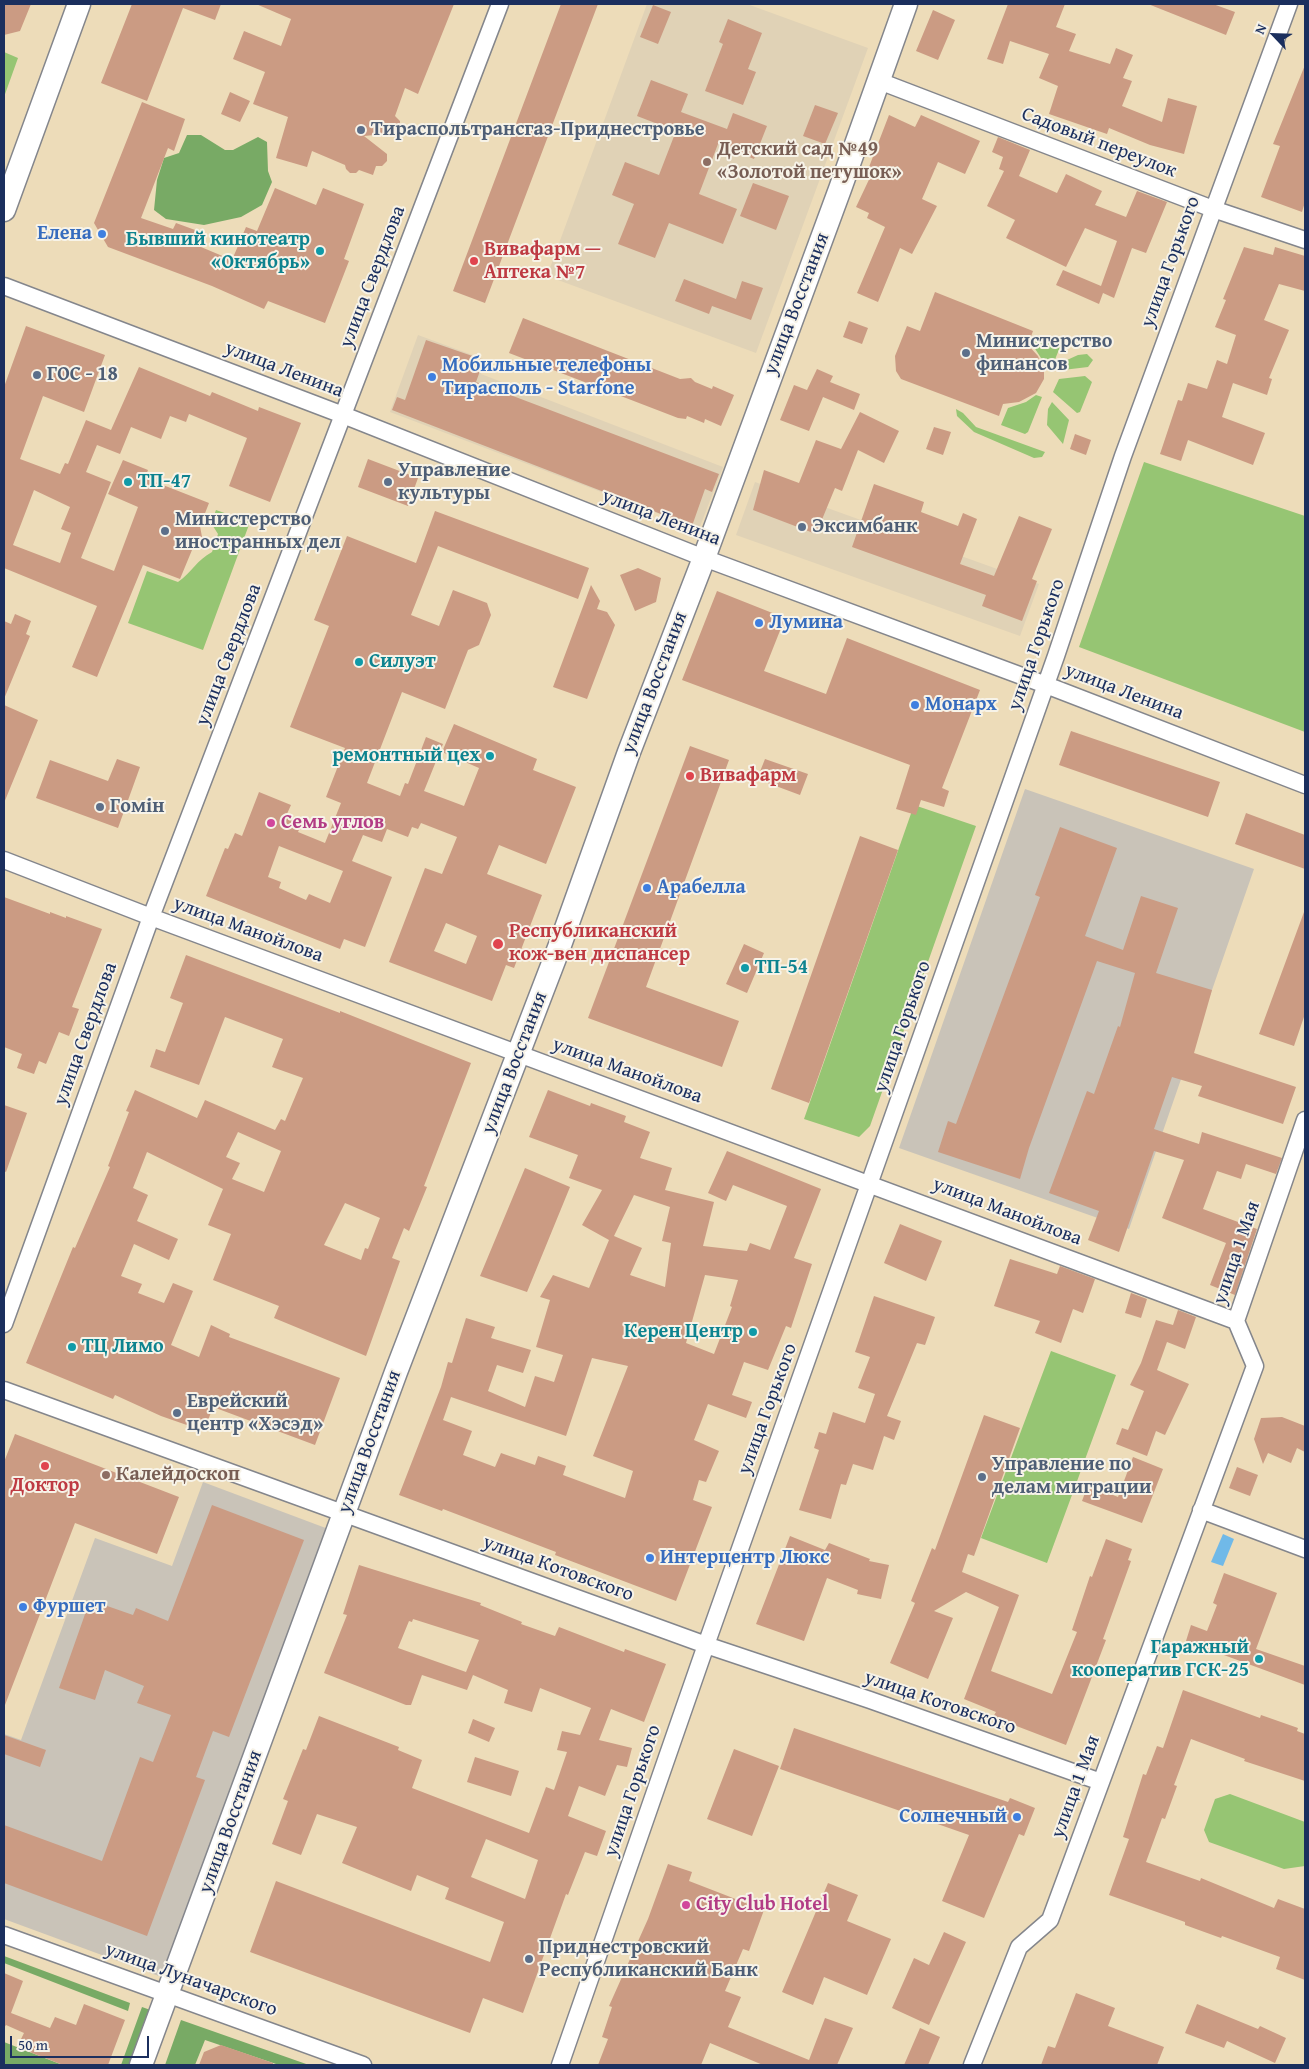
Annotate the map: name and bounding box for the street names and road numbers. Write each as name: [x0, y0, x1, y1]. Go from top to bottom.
street label: Садовый переулок: [1018, 102, 1180, 184]
street label: улица Горького: [1136, 193, 1206, 331]
street label: улица Свердлова: [335, 202, 411, 352]
street label: улица Восстания: [759, 229, 835, 379]
street label: улица Ленина: [221, 336, 347, 404]
street label: улица Ленина: [598, 484, 724, 552]
street label: улица Горького: [1003, 576, 1071, 714]
street label: улица Свердлова: [191, 580, 267, 730]
street label: улица Восстания: [617, 608, 693, 758]
street label: улица Ленина: [1061, 658, 1187, 726]
street label: улица Манойлова: [170, 892, 326, 968]
street label: улица Горького: [869, 958, 937, 1096]
street label: улица Свердлова: [49, 959, 123, 1109]
street label: улица Восстания: [477, 988, 553, 1138]
street label: улица Манойлова: [549, 1033, 705, 1109]
street label: улица Манойлова: [929, 1173, 1085, 1251]
street label: улица 1 Мая: [1208, 1198, 1266, 1308]
street label: улица Горького: [733, 1340, 803, 1478]
street label: улица Восстания: [333, 1367, 407, 1517]
street label: улица Котовского: [479, 1531, 637, 1607]
street label: улица Котовского: [861, 1666, 1019, 1740]
street label: улица Горького: [599, 1722, 667, 1860]
street label: улица 1 Мая: [1046, 1732, 1106, 1842]
street label: улица Восстания: [194, 1747, 268, 1897]
street label: улица Луначарского: [102, 1938, 280, 2022]

